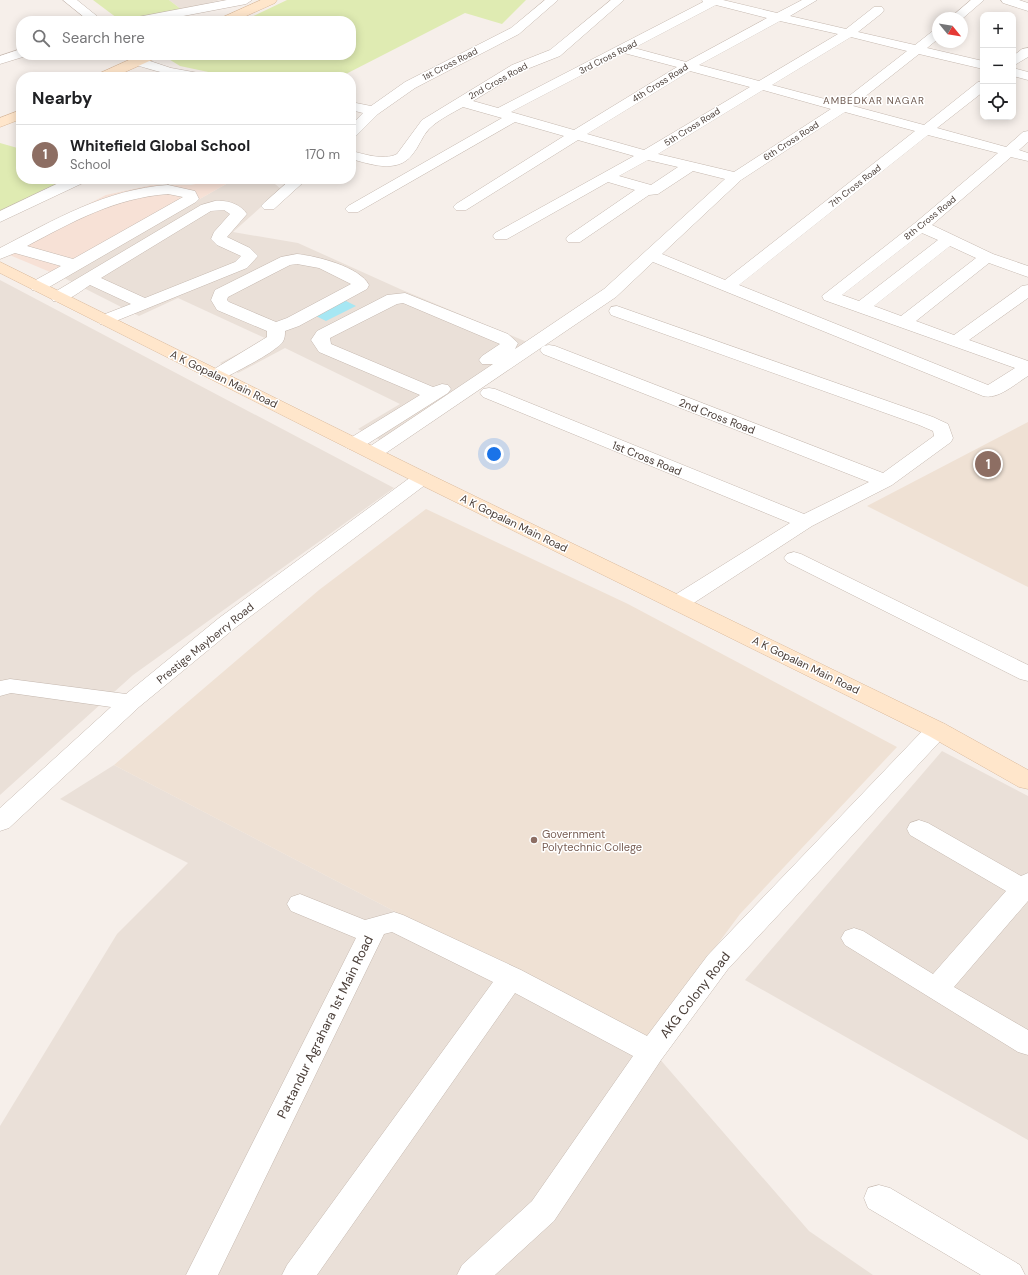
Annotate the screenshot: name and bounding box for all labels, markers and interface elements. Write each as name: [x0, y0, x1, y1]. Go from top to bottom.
north arrow: [932, 12, 968, 48]
map controls: [980, 12, 1016, 120]
button: +: [980, 12, 1016, 48]
search box: [16, 16, 356, 60]
icon: search: [30, 27, 52, 49]
text: Search here: [62, 28, 145, 48]
street label: 3rd Cross Road: [577, 37, 639, 77]
street label: 1st Cross Road: [420, 45, 480, 83]
button: −: [980, 48, 1016, 84]
street label: 2nd Cross Road: [466, 60, 530, 102]
street label: 4th Cross Road: [630, 61, 691, 105]
button: locate: [980, 84, 1016, 120]
text: Nearby: [32, 87, 92, 109]
district label: AMBEDKAR NAGAR: [823, 94, 925, 107]
street label: 5th Cross Road: [662, 105, 723, 149]
street label: 6th Cross Road: [761, 118, 821, 163]
text: Whitefield Global School: [70, 136, 250, 156]
text: 1: [43, 146, 47, 163]
text: 170 m: [305, 146, 340, 163]
text: School: [70, 156, 111, 173]
street label: 7th Cross Road: [826, 162, 884, 210]
street label: 8th Cross Road: [901, 193, 959, 243]
street label: A K Gopalan Main Road: [168, 347, 280, 411]
street label: 2nd Cross Road: [677, 395, 757, 437]
street label: 1st Cross Road: [610, 438, 684, 478]
your location: [484, 444, 504, 464]
pin: 1: [975, 449, 1001, 479]
street label: A K Gopalan Main Road: [458, 491, 570, 555]
street label: Prestige Mayberry Road: [154, 599, 256, 686]
street label: A K Gopalan Main Road: [750, 633, 862, 697]
place label: Government Polytechnic College: [542, 827, 642, 854]
marker: Government Polytechnic College: [529, 835, 539, 845]
street label: Pattandur Agrahara 1st Main Road: [273, 933, 377, 1121]
street label: AKG Colony Road: [656, 948, 734, 1042]

